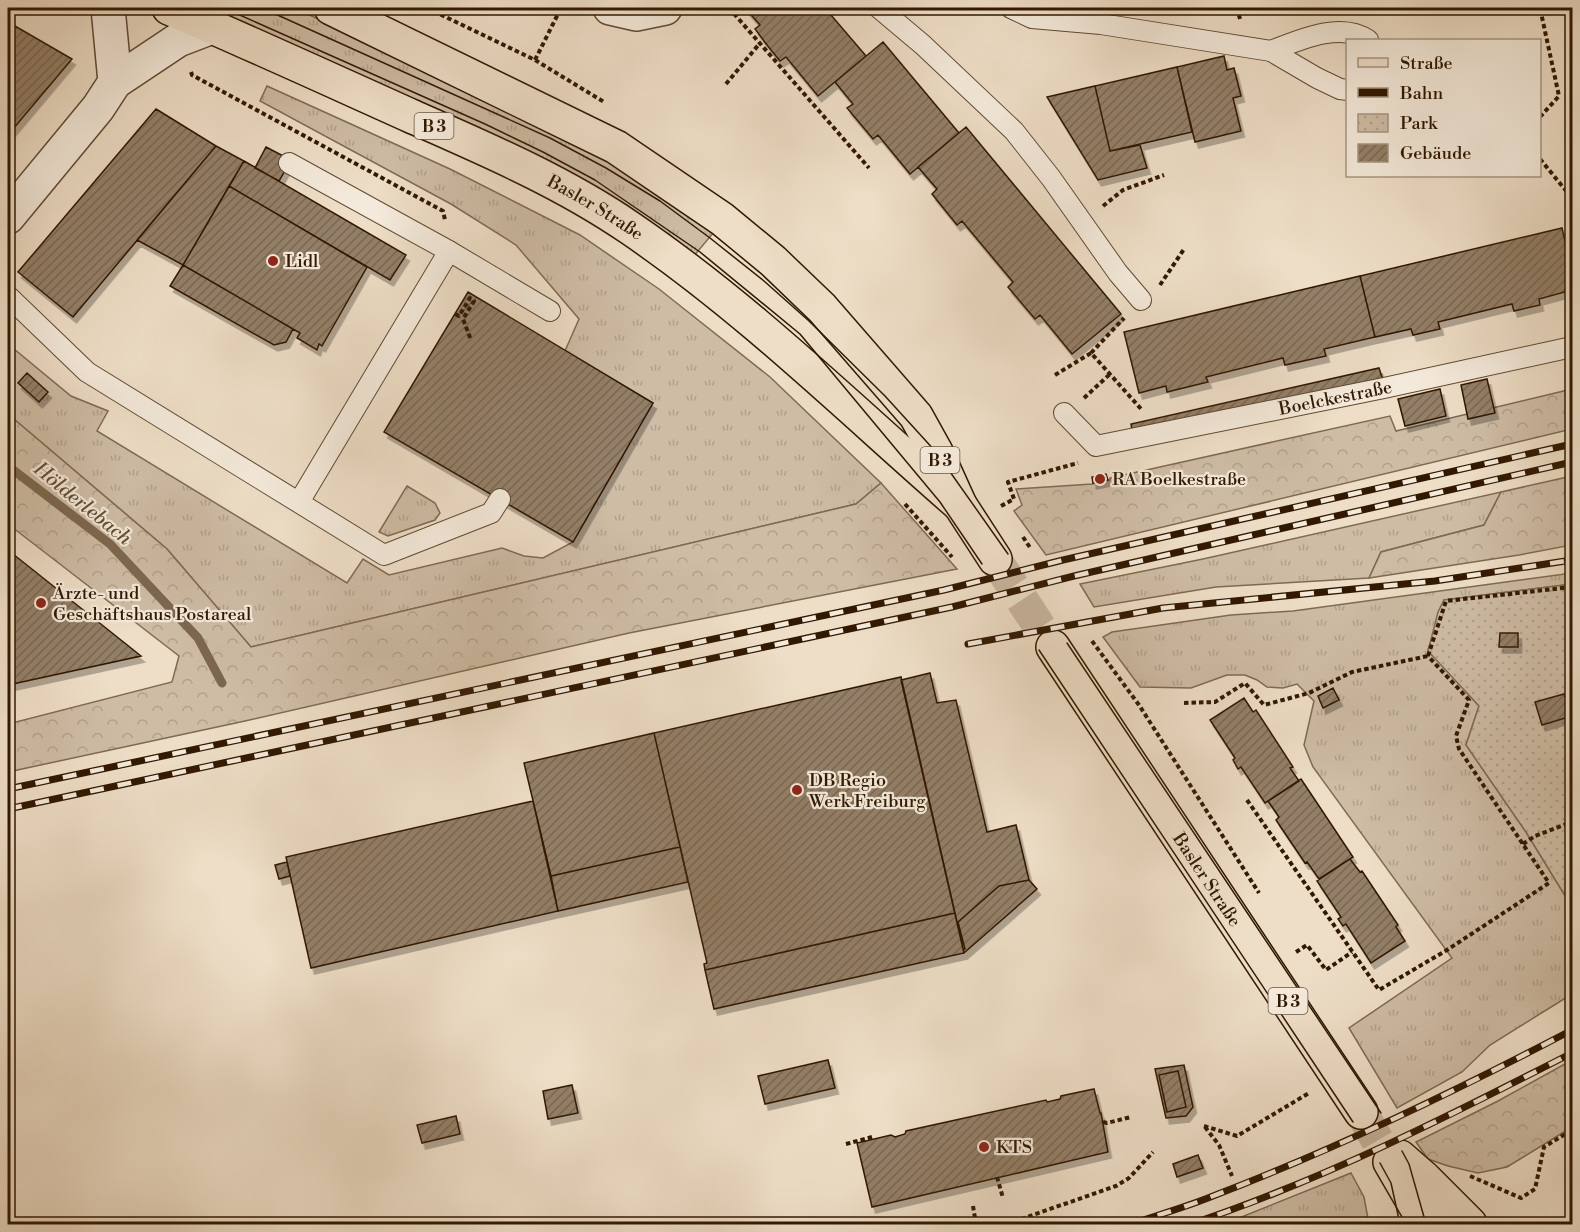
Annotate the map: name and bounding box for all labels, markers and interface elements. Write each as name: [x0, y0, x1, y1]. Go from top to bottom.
legend: [1346, 39, 1541, 177]
text: Straße: [1400, 52, 1453, 75]
text: Bahn: [1399, 82, 1443, 105]
text: Park: [1400, 112, 1439, 135]
road number: B 3: [414, 113, 454, 139]
text: Gebäude: [1400, 142, 1471, 165]
street label: Basler Straße: [542, 170, 648, 246]
place label: Lidl: [285, 250, 319, 273]
marker: Lidl: [266, 254, 280, 268]
street label: Boelckestraße: [1276, 376, 1394, 421]
road number: B 3: [920, 447, 960, 473]
water label: Hölderlebach: [27, 456, 137, 552]
place label: RA Boelkestraße: [1112, 468, 1246, 491]
marker: RA Boelkestraße: [1093, 472, 1107, 486]
place label: Ärzte- und Geschäftshaus Postareal: [52, 582, 252, 626]
marker: Ärzte- und Geschäftshaus Postareal: [34, 596, 48, 610]
place label: DB Regio Werk Freiburg: [808, 769, 926, 813]
marker: DB Regio Werk Freiburg: [790, 783, 804, 797]
street label: Basler Straße: [1167, 828, 1246, 931]
road number: B 3: [1268, 988, 1308, 1014]
place label: KTS: [996, 1136, 1032, 1159]
marker: KTS: [977, 1140, 991, 1154]

